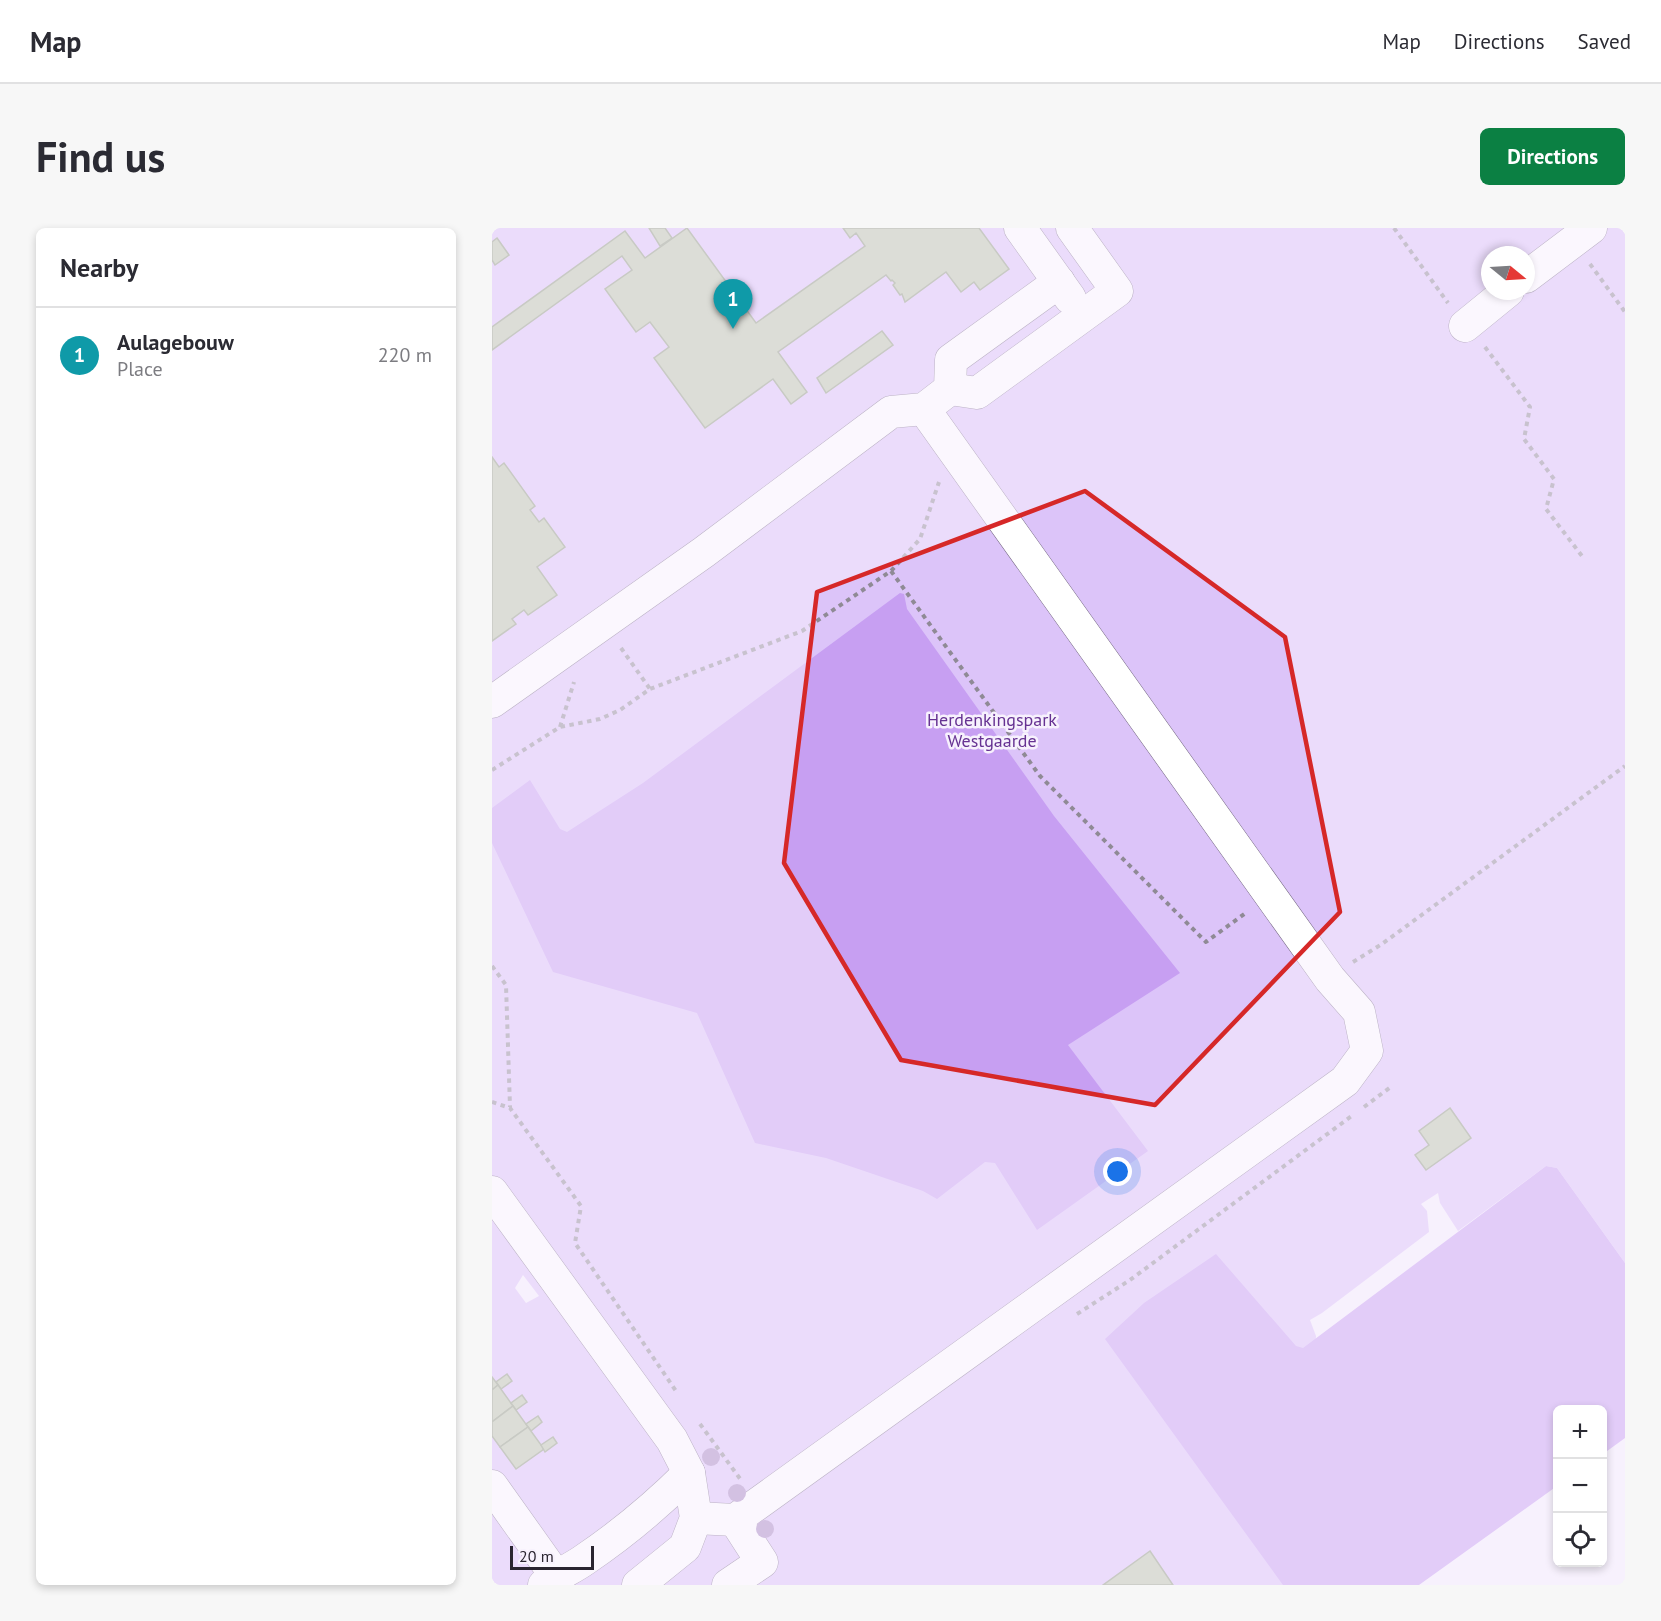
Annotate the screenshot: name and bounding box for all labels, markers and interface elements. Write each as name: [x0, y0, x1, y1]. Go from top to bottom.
text: Map: [30, 23, 81, 60]
text: Map: [1382, 28, 1421, 55]
text: Directions: [1454, 28, 1545, 55]
text: Saved: [1578, 28, 1631, 55]
button: Directions: [1480, 128, 1625, 185]
text: Find us: [36, 129, 165, 184]
north arrow: [1481, 246, 1535, 300]
text: Nearby: [60, 251, 138, 284]
pin: 1: [714, 279, 752, 329]
text: Aulagebouw: [117, 328, 234, 356]
text: 1: [74, 342, 85, 368]
text: 220 m: [378, 342, 432, 368]
text: Place: [117, 356, 163, 382]
park label: Herdenkingspark Westgaarde: [927, 708, 1057, 752]
your location: [1103, 1157, 1132, 1186]
map controls: [1553, 1405, 1607, 1567]
button: +: [1553, 1405, 1607, 1459]
button: −: [1553, 1459, 1607, 1513]
button: locate: [1553, 1513, 1607, 1567]
scale bar: [510, 1543, 594, 1570]
text: 20 m: [519, 1546, 554, 1566]

